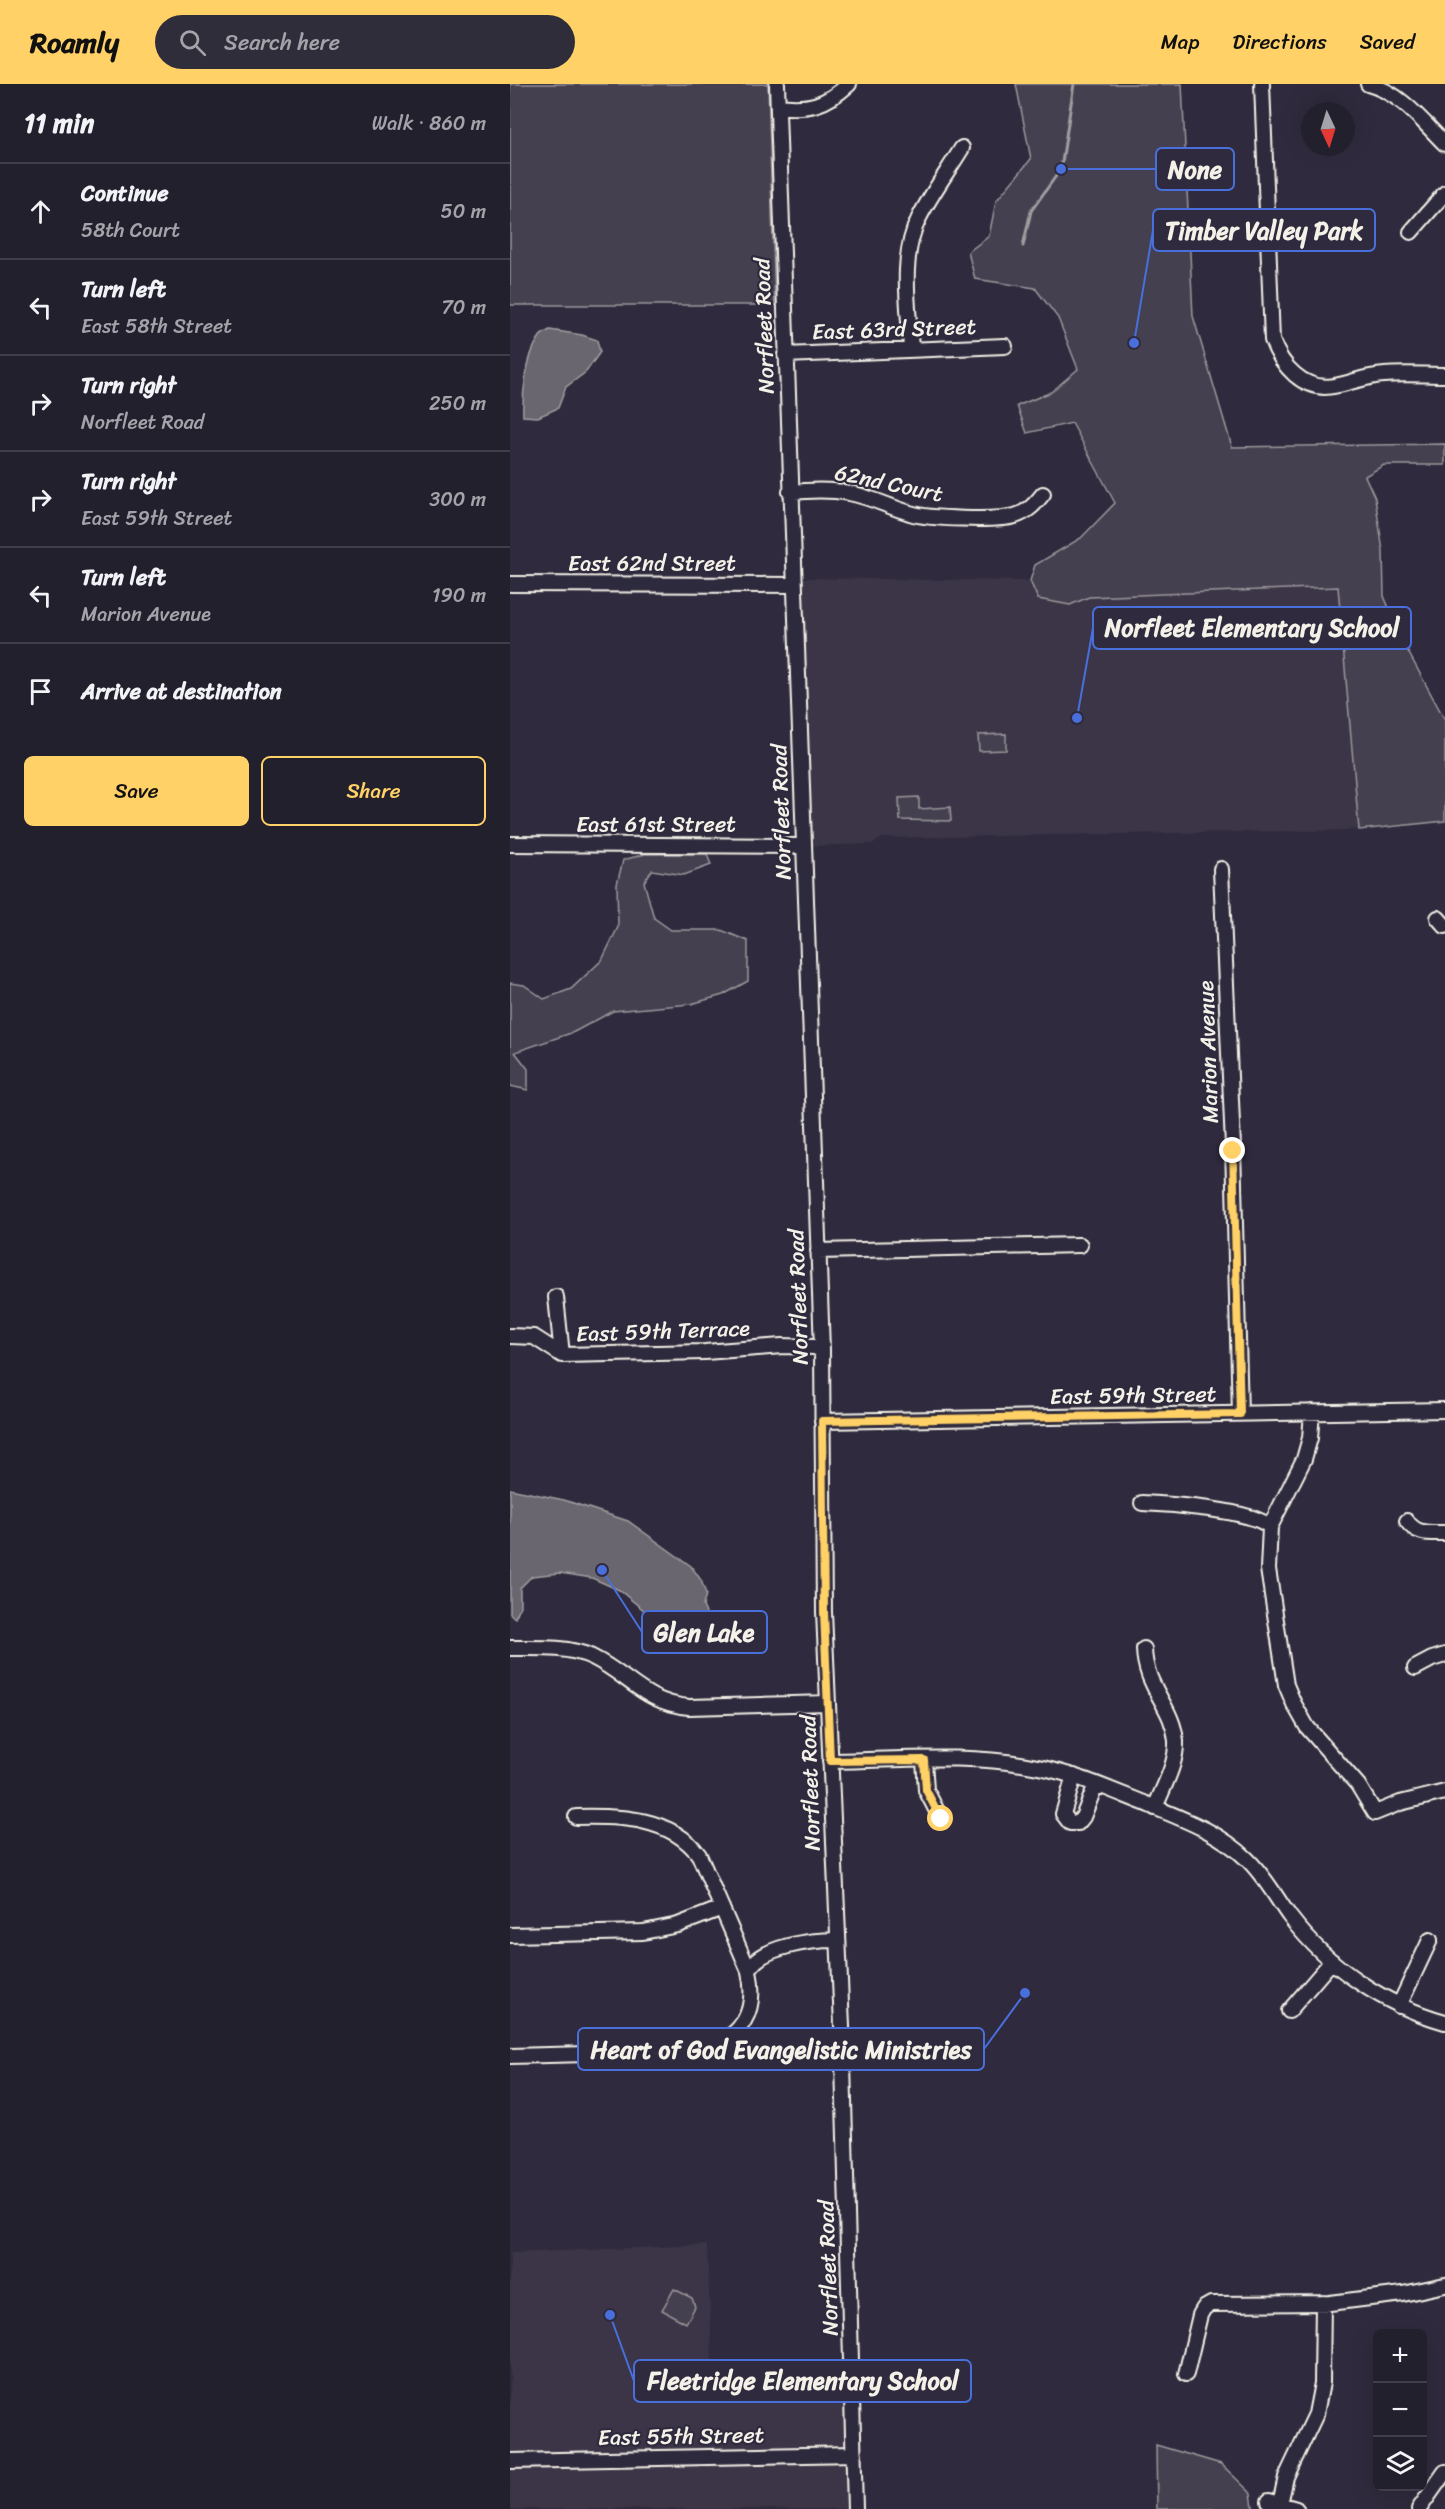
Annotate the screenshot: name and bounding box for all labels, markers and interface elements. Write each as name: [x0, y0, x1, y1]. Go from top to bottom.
search box: [155, 15, 575, 69]
text: Roamly: [30, 18, 119, 67]
text: Search here: [224, 23, 340, 62]
text: Map: [1161, 23, 1199, 61]
text: Directions: [1232, 23, 1327, 61]
text: Saved: [1360, 23, 1415, 61]
icon: search: [176, 26, 209, 59]
text: 11 min: [24, 100, 94, 146]
north arrow: [1301, 102, 1355, 156]
text: Walk · 860 m: [372, 106, 486, 141]
callout: None: [1156, 148, 1234, 190]
text: None: [1167, 149, 1223, 191]
text: Continue: [81, 174, 169, 213]
text: 50 m: [441, 194, 486, 229]
icon: ahead: [24, 195, 57, 228]
callout: Timber Valley Park: [1153, 209, 1375, 251]
text: Timber Valley Park: [1165, 210, 1363, 252]
text: 58th Court: [81, 213, 180, 248]
street label: Norfleet Road: [742, 256, 786, 394]
text: Turn left: [81, 270, 166, 309]
text: 70 m: [441, 290, 486, 325]
icon: left: [24, 291, 57, 324]
street label: East 63rd Street: [811, 307, 977, 351]
text: East 58th Street: [81, 309, 232, 344]
text: Turn right: [81, 366, 176, 405]
text: 250 m: [429, 386, 486, 421]
icon: right: [24, 387, 57, 420]
text: Norfleet Road: [81, 405, 204, 440]
street label: 62nd Court: [831, 453, 947, 514]
text: Turn right: [81, 462, 176, 501]
text: 300 m: [429, 482, 486, 517]
icon: right: [24, 483, 57, 516]
text: East 59th Street: [81, 501, 232, 536]
street label: East 62nd Street: [568, 544, 736, 583]
text: Turn left: [81, 558, 166, 597]
text: 190 m: [432, 578, 486, 613]
icon: left: [24, 579, 57, 612]
text: Marion Avenue: [81, 597, 211, 632]
callout: Norfleet Elementary School: [1093, 607, 1411, 649]
text: Norfleet Elementary School: [1104, 607, 1400, 649]
text: Arrive at destination: [81, 672, 282, 711]
icon: arrive: [24, 675, 57, 708]
street label: Norfleet Road: [759, 742, 803, 880]
button: Save: [24, 756, 249, 826]
button: Share: [261, 756, 486, 826]
street label: East 61st Street: [576, 805, 736, 844]
street label: Marion Avenue: [1186, 980, 1230, 1124]
route end: [1219, 1137, 1245, 1163]
street label: Norfleet Road: [776, 1227, 820, 1365]
street label: East 59th Terrace: [575, 1308, 751, 1354]
street label: East 59th Street: [1049, 1374, 1217, 1416]
callout: Glen Lake: [642, 1611, 767, 1653]
text: Glen Lake: [654, 1612, 755, 1654]
street label: Norfleet Road: [788, 1713, 832, 1851]
route start: [927, 1805, 953, 1831]
callout: Heart of God Evangelistic Ministries: [578, 2028, 984, 2070]
text: Heart of God Evangelistic Ministries: [591, 2029, 972, 2071]
street label: Norfleet Road: [806, 2198, 850, 2336]
map controls: [1373, 2329, 1427, 2491]
button: +: [1373, 2329, 1427, 2383]
callout: Fleetridge Elementary School: [634, 2360, 971, 2402]
text: Fleetridge Elementary School: [646, 2360, 960, 2402]
button: −: [1373, 2383, 1427, 2437]
street label: East 55th Street: [597, 2415, 765, 2457]
button: layers: [1373, 2437, 1427, 2491]

